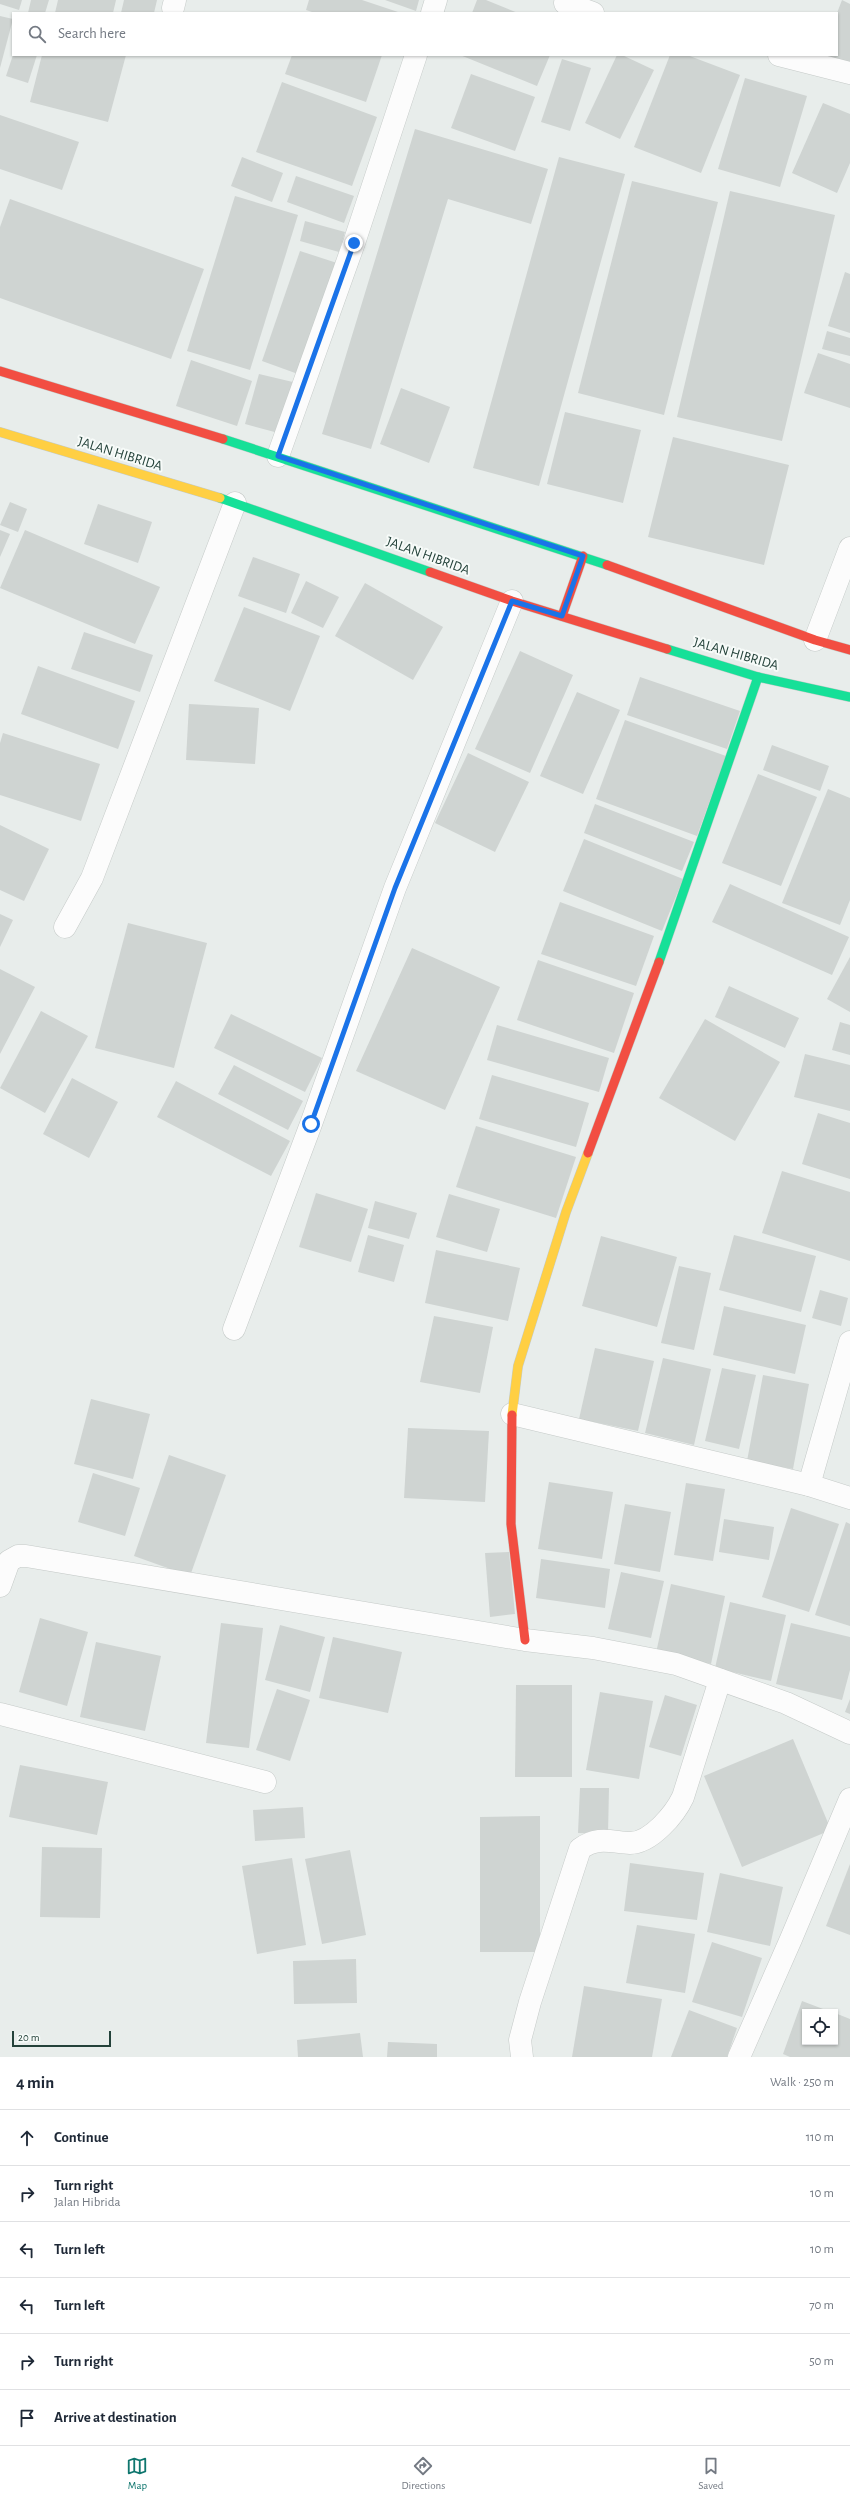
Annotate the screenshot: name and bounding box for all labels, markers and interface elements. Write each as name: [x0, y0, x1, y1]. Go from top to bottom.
search box: [12, 12, 838, 56]
icon: search: [26, 23, 48, 45]
text: Search here: [58, 26, 126, 41]
route end: [345, 234, 363, 252]
street label: JALAN HIBRIDA: [76, 435, 164, 473]
street label: JALAN HIBRIDA: [384, 534, 472, 578]
street label: JALAN HIBRIDA: [692, 635, 780, 673]
route start: [302, 1115, 320, 1133]
map controls: [802, 2009, 838, 2045]
button: locate: [802, 2009, 838, 2045]
scale bar: [12, 2029, 111, 2048]
text: 20 m: [18, 2032, 39, 2043]
text: 4 min: [16, 2074, 54, 2091]
text: Walk · 250 m: [770, 2076, 834, 2089]
icon: ahead: [16, 2127, 38, 2149]
text: Continue: [54, 2130, 109, 2145]
text: 110 m: [806, 2131, 834, 2144]
text: Turn right: [54, 2178, 113, 2193]
icon: right: [16, 2183, 38, 2205]
text: 10 m: [810, 2187, 834, 2200]
text: Jalan Hibrida: [54, 2196, 120, 2209]
icon: left: [16, 2239, 38, 2261]
text: Turn left: [54, 2242, 105, 2257]
text: 10 m: [810, 2243, 834, 2256]
icon: left: [16, 2295, 38, 2317]
text: Turn left: [54, 2298, 105, 2313]
text: 70 m: [809, 2299, 834, 2312]
icon: right: [16, 2351, 38, 2373]
text: Turn right: [54, 2354, 113, 2369]
text: 50 m: [809, 2355, 834, 2368]
icon: arrive: [16, 2407, 38, 2429]
text: Arrive at destination: [54, 2410, 177, 2425]
tab: Map: [126, 2455, 148, 2492]
tab: Directions: [401, 2455, 445, 2492]
tab: Saved: [698, 2455, 723, 2492]

